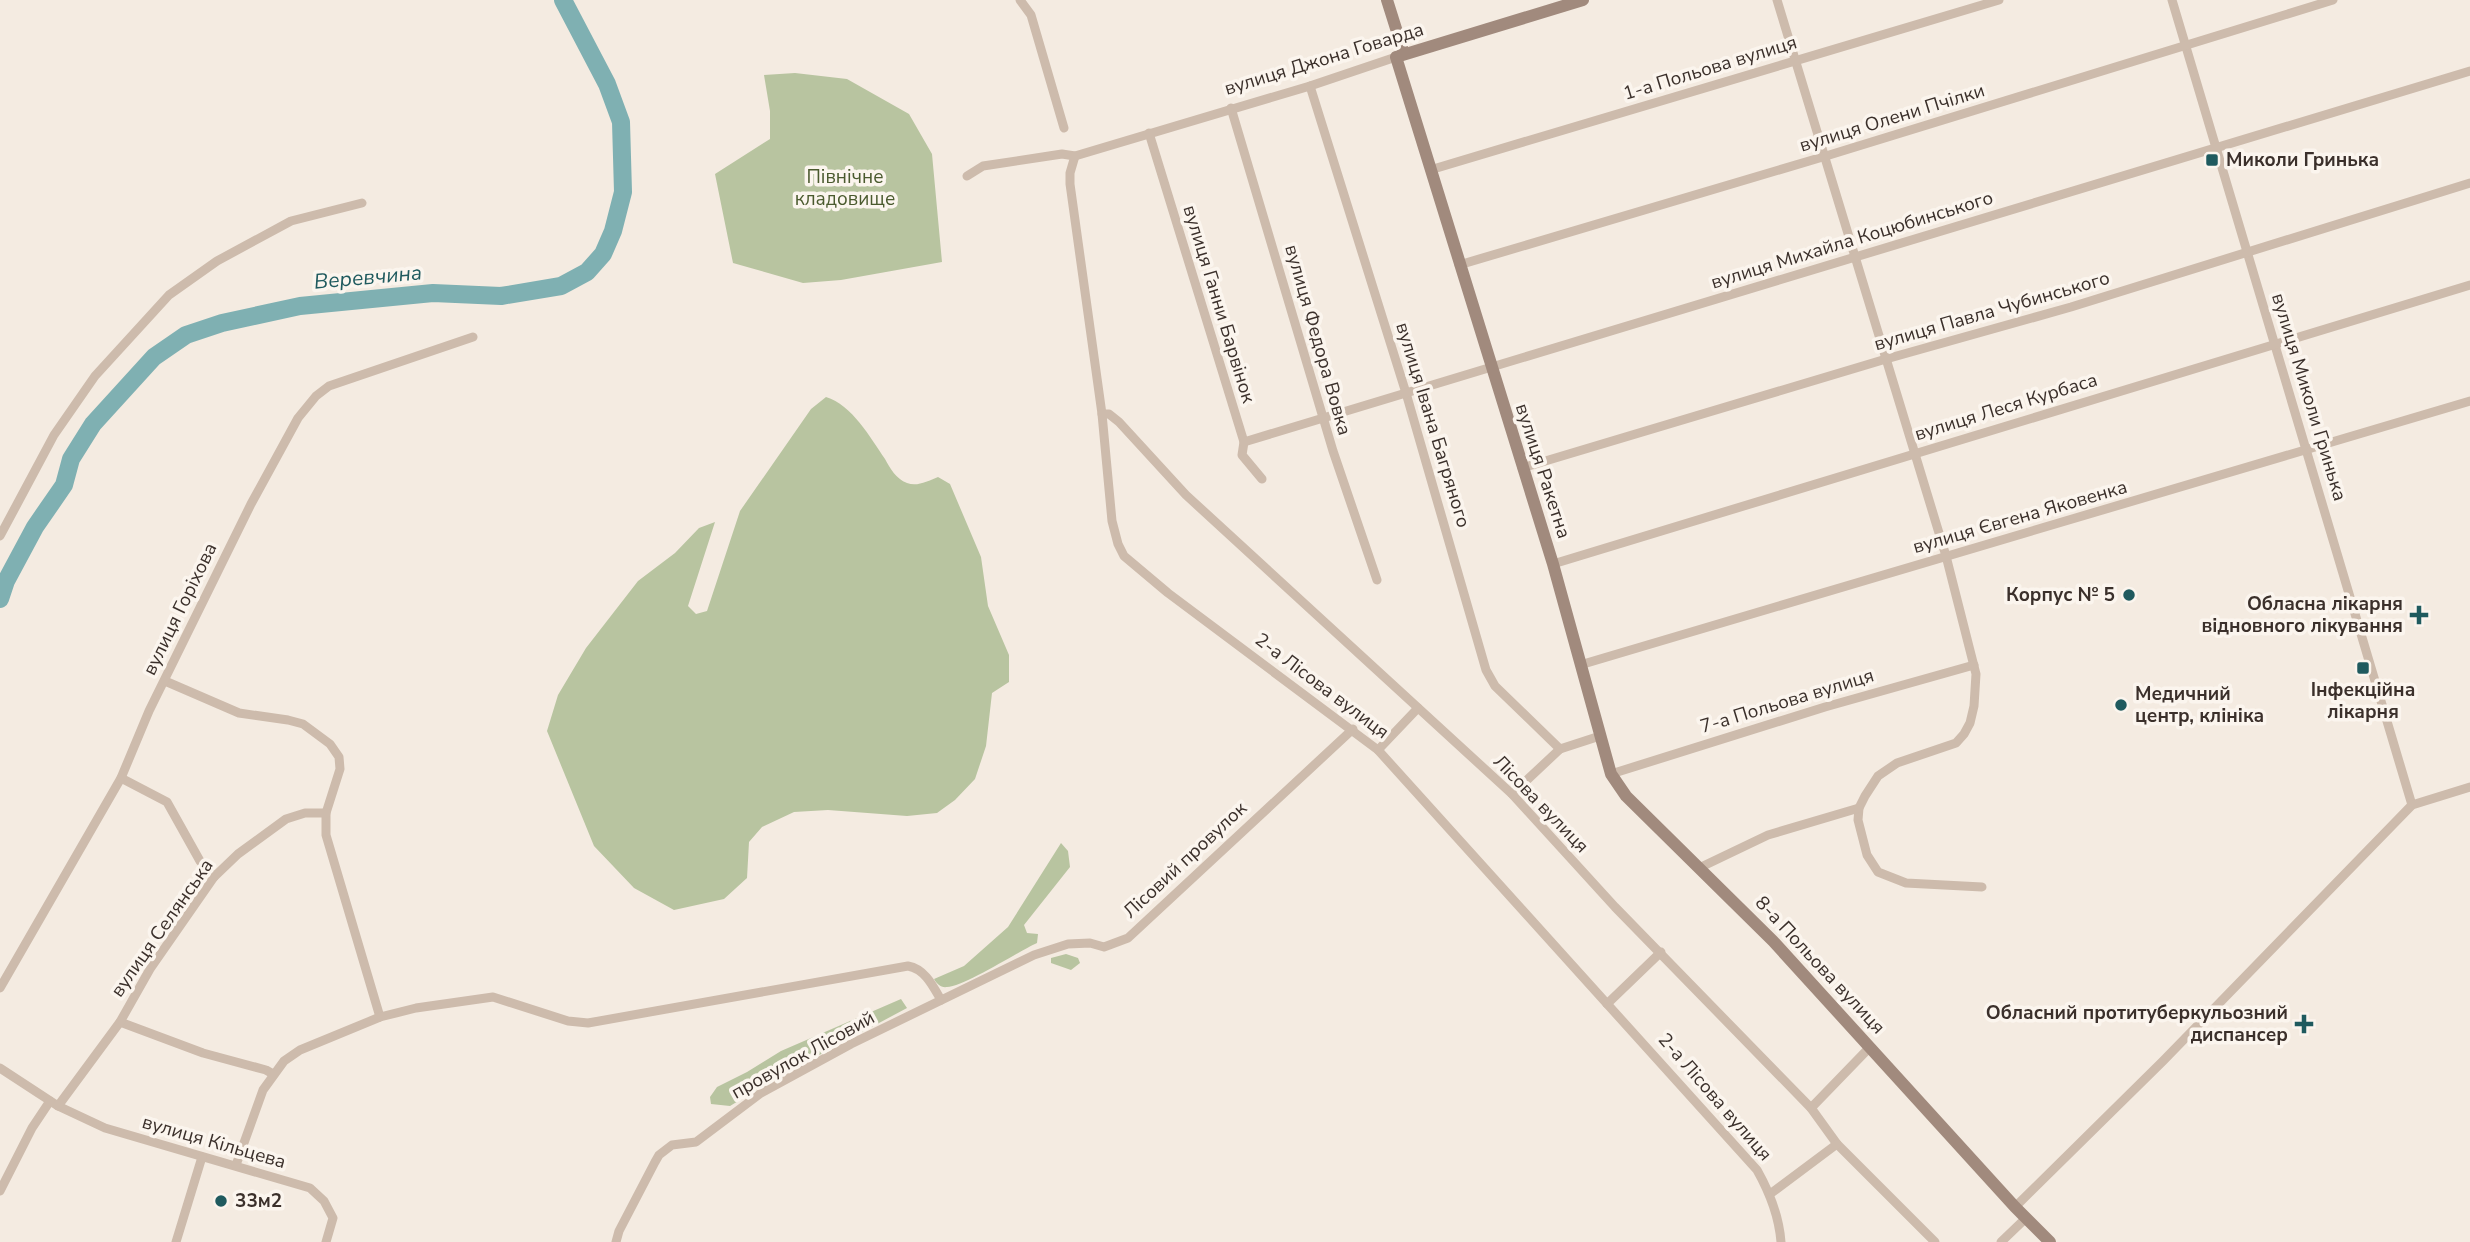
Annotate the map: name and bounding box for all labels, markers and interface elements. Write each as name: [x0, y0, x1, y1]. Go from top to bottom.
street label: вулиця Джона Говарда: [1221, 16, 1427, 102]
street label: 1-а Польова вулиця: [1620, 29, 1800, 107]
street label: вулиця Олени Пчілки: [1796, 77, 1988, 159]
place label: Миколи Гринька: [2226, 147, 2379, 173]
marker: Миколи Гринька: [2204, 152, 2220, 168]
park label: Північне кладовище: [795, 164, 895, 212]
street label: вулиця Михайла Коцюбинського: [1708, 185, 1996, 295]
street label: вулиця Ганни Барвінок: [1177, 202, 1261, 406]
street label: вулиця Федора Вовка: [1278, 242, 1358, 438]
water label: Веревчина: [313, 258, 423, 296]
street label: вулиця Павла Чубинського: [1871, 265, 2113, 357]
street label: вулиця Миколи Гринька: [2265, 290, 2353, 504]
street label: вулиця Івана Багряного: [1389, 319, 1477, 531]
street label: вулиця Леся Курбаса: [1911, 367, 2101, 447]
street label: вулиця Ракетна: [1509, 400, 1577, 542]
street label: вулиця Євгена Яковенка: [1910, 474, 2130, 560]
street label: вулиця Горіхова: [137, 538, 223, 680]
place label: Корпус № 5: [2006, 582, 2115, 608]
marker: Корпус № 5: [2121, 587, 2137, 603]
place label: Обласна лікарня відновного лікування: [2201, 591, 2403, 639]
marker: Обласна лікарня відновного лікування: [2409, 605, 2429, 625]
street label: 2-а Лісова вулиця: [1250, 627, 1394, 745]
marker: Інфекційна лікарня: [2355, 660, 2371, 676]
street label: 7-а Польова вулиця: [1697, 662, 1877, 740]
place label: Інфекційна лікарня: [2311, 677, 2415, 725]
place label: Медичний центр, клініка: [2135, 681, 2264, 729]
marker: Медичний центр, клініка: [2113, 697, 2129, 713]
street label: Лісова вулиця: [1487, 749, 1595, 859]
street label: Лісовий провулок: [1117, 796, 1253, 924]
street label: вулиця Селянська: [105, 854, 219, 1002]
street label: 8-а Польова вулиця: [1749, 890, 1891, 1040]
place label: Обласний протитуберкульозний диспансер: [1986, 1000, 2288, 1048]
street label: провулок Лісовий: [727, 1005, 879, 1105]
marker: Обласний протитуберкульозний диспансер: [2294, 1014, 2314, 1034]
street label: 2-а Лісова вулиця: [1652, 1027, 1778, 1167]
street label: вулиця Кільцева: [139, 1109, 289, 1175]
place label: 33м2: [235, 1188, 282, 1214]
marker: 33м2: [213, 1193, 229, 1209]

